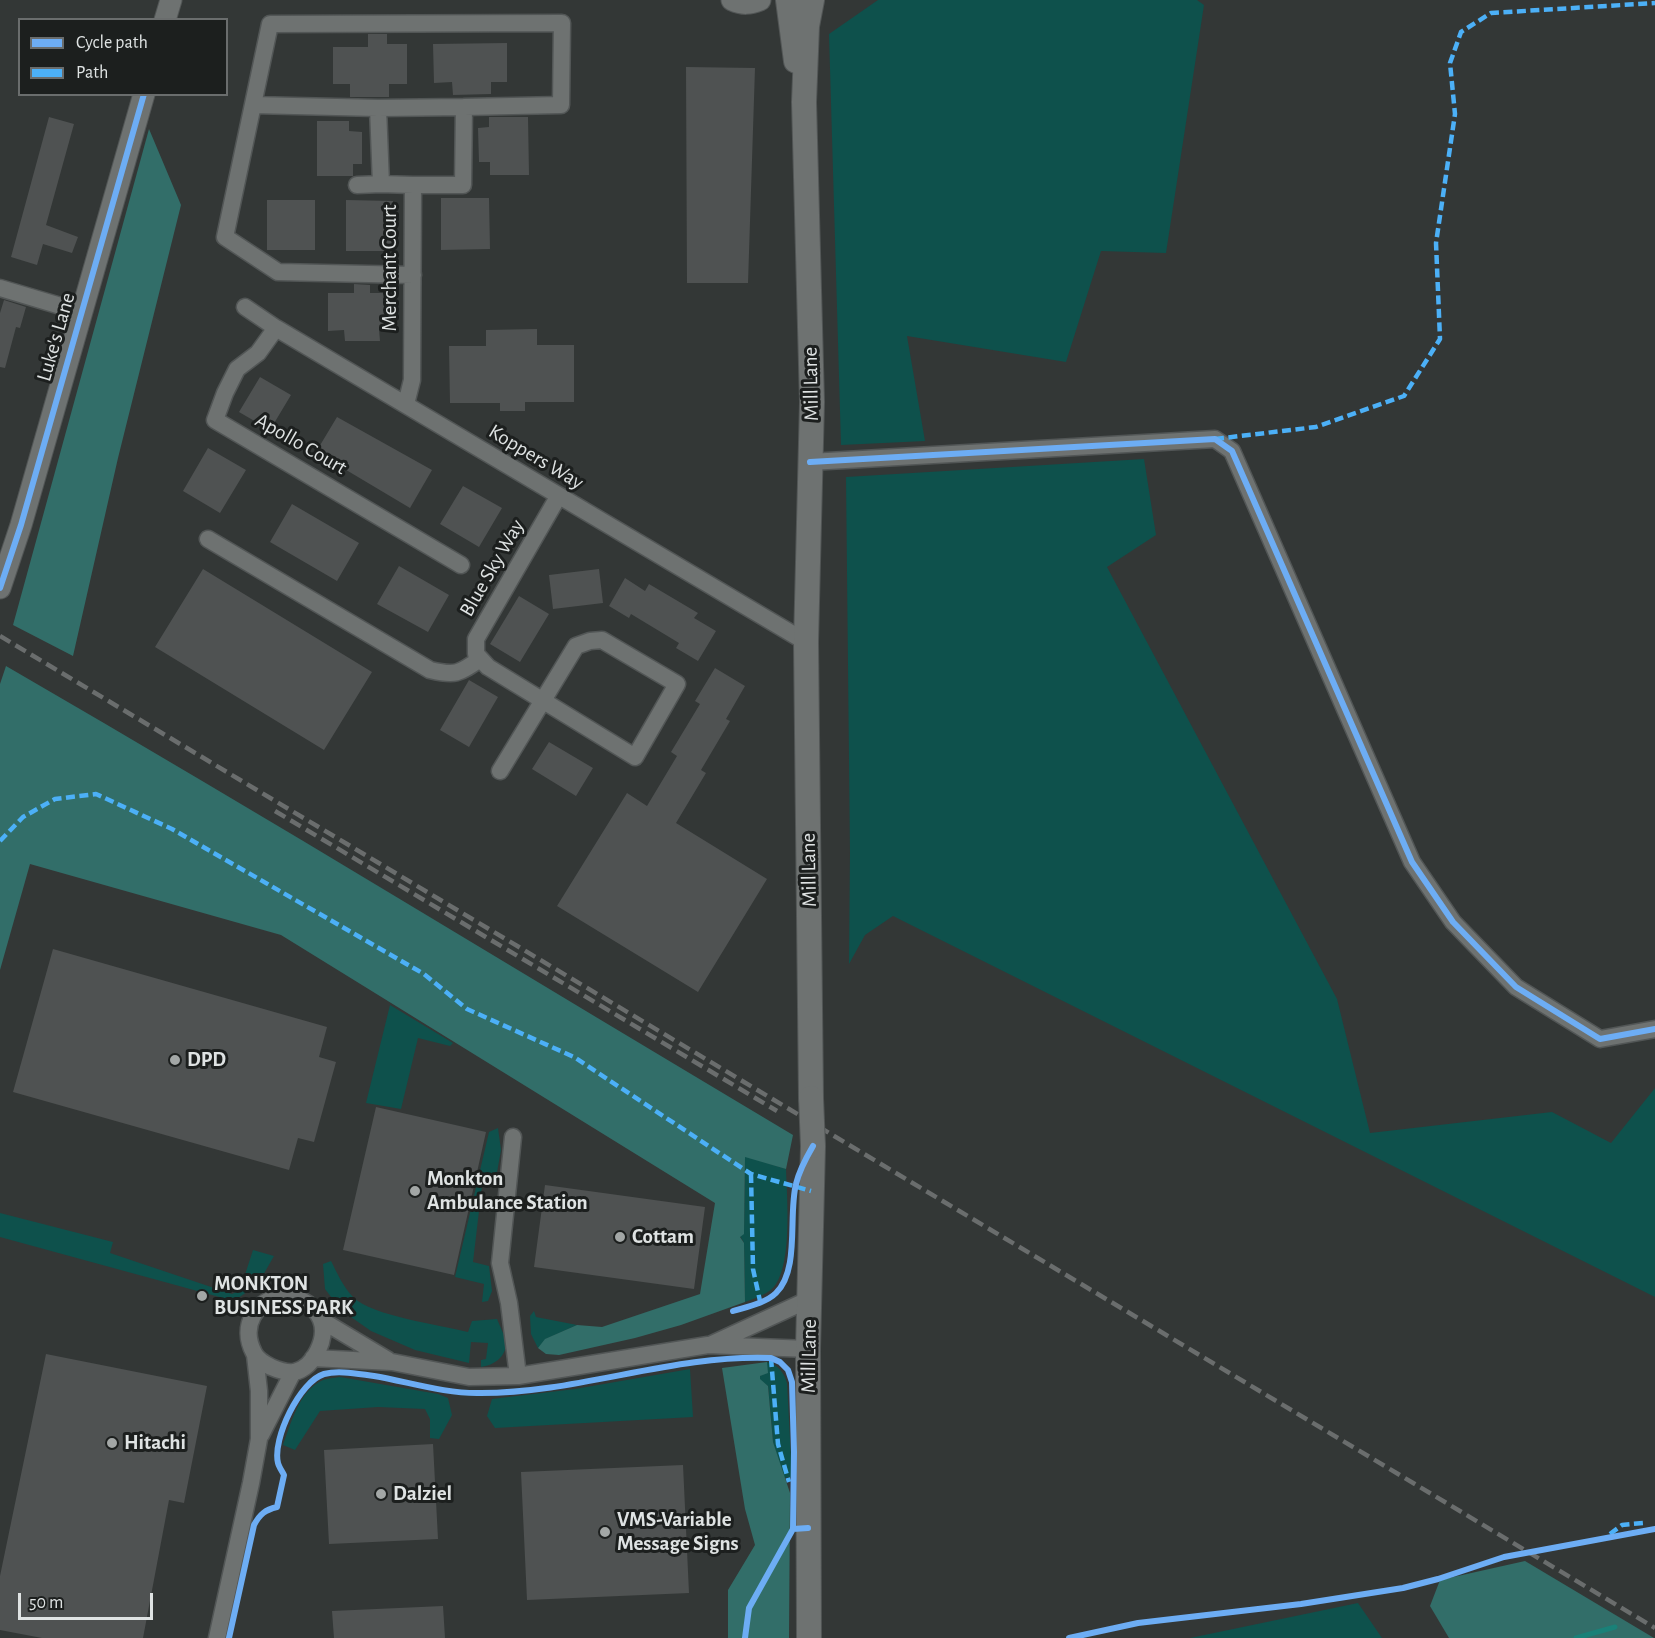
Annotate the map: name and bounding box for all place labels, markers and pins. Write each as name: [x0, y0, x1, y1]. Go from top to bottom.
place label: DPD: [187, 1047, 226, 1073]
marker: DPD: [168, 1053, 182, 1067]
place label: Monkton Ambulance Station: [427, 1166, 588, 1216]
marker: Monkton Ambulance Station: [408, 1184, 422, 1198]
place label: Cottam: [632, 1224, 694, 1250]
marker: Cottam: [613, 1230, 627, 1244]
place label: MONKTON BUSINESS PARK: [214, 1271, 353, 1321]
marker: MONKTON BUSINESS PARK: [195, 1289, 209, 1303]
place label: Hitachi: [124, 1430, 186, 1456]
marker: Hitachi: [105, 1436, 119, 1450]
place label: Dalziel: [393, 1481, 452, 1507]
marker: Dalziel: [374, 1487, 388, 1501]
place label: VMS-Variable Message Signs: [617, 1507, 739, 1557]
marker: VMS-Variable Message Signs: [598, 1525, 612, 1539]

